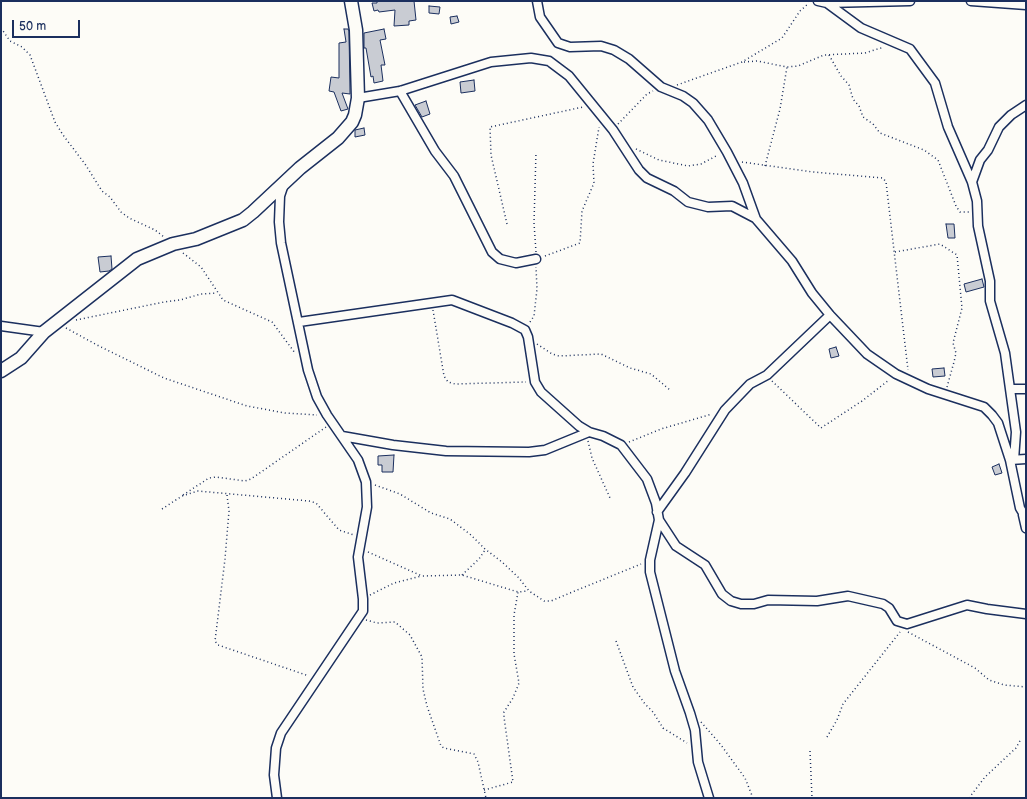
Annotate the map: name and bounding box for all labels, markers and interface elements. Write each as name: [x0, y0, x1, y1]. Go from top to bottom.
scale bar: [14, 12, 82, 38]
text: 50 m: [19, 19, 46, 34]

